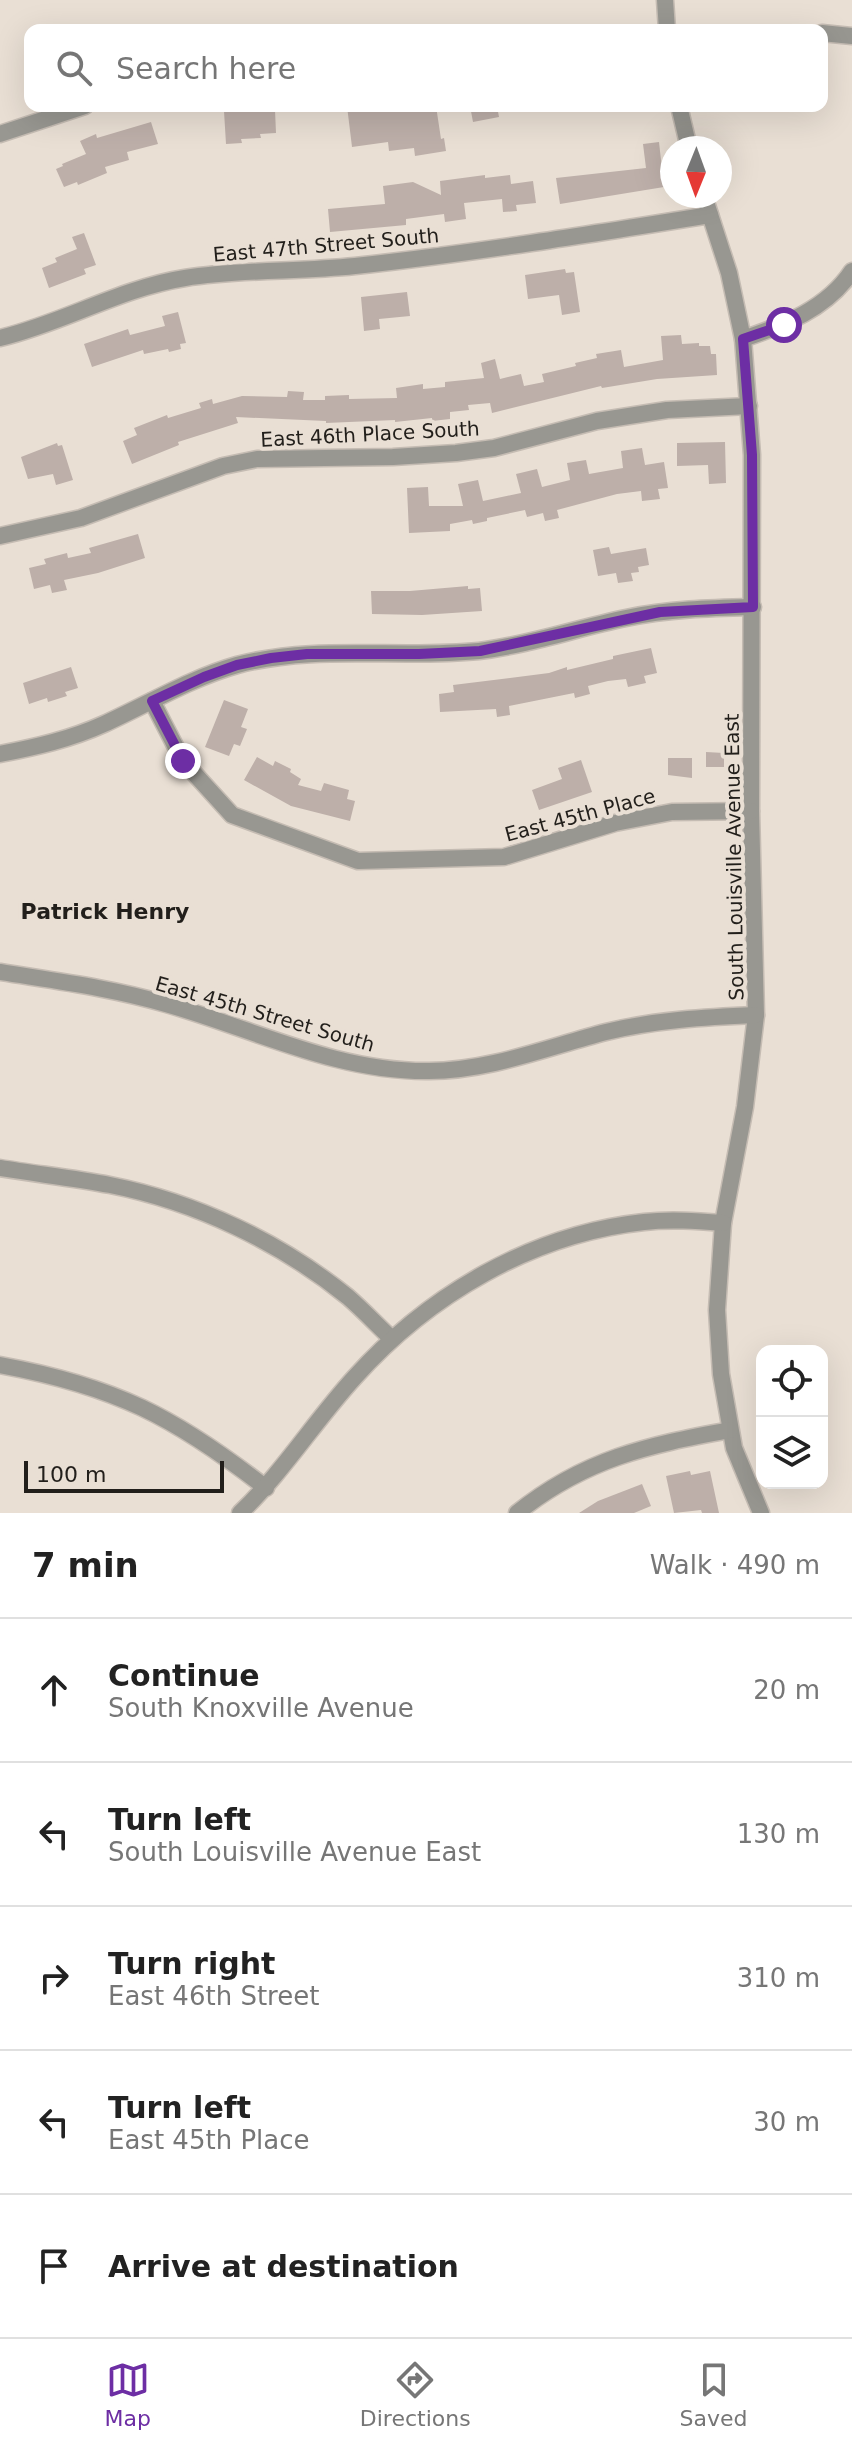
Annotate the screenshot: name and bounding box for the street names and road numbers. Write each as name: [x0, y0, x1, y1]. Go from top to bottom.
street label: East 47th Street South: [212, 223, 440, 267]
street label: East 46th Place South: [260, 416, 480, 452]
street label: South Louisville Avenue East: [719, 713, 749, 1001]
street label: East 45th Place: [502, 783, 658, 847]
street label: East 45th Street South: [153, 971, 377, 1057]

